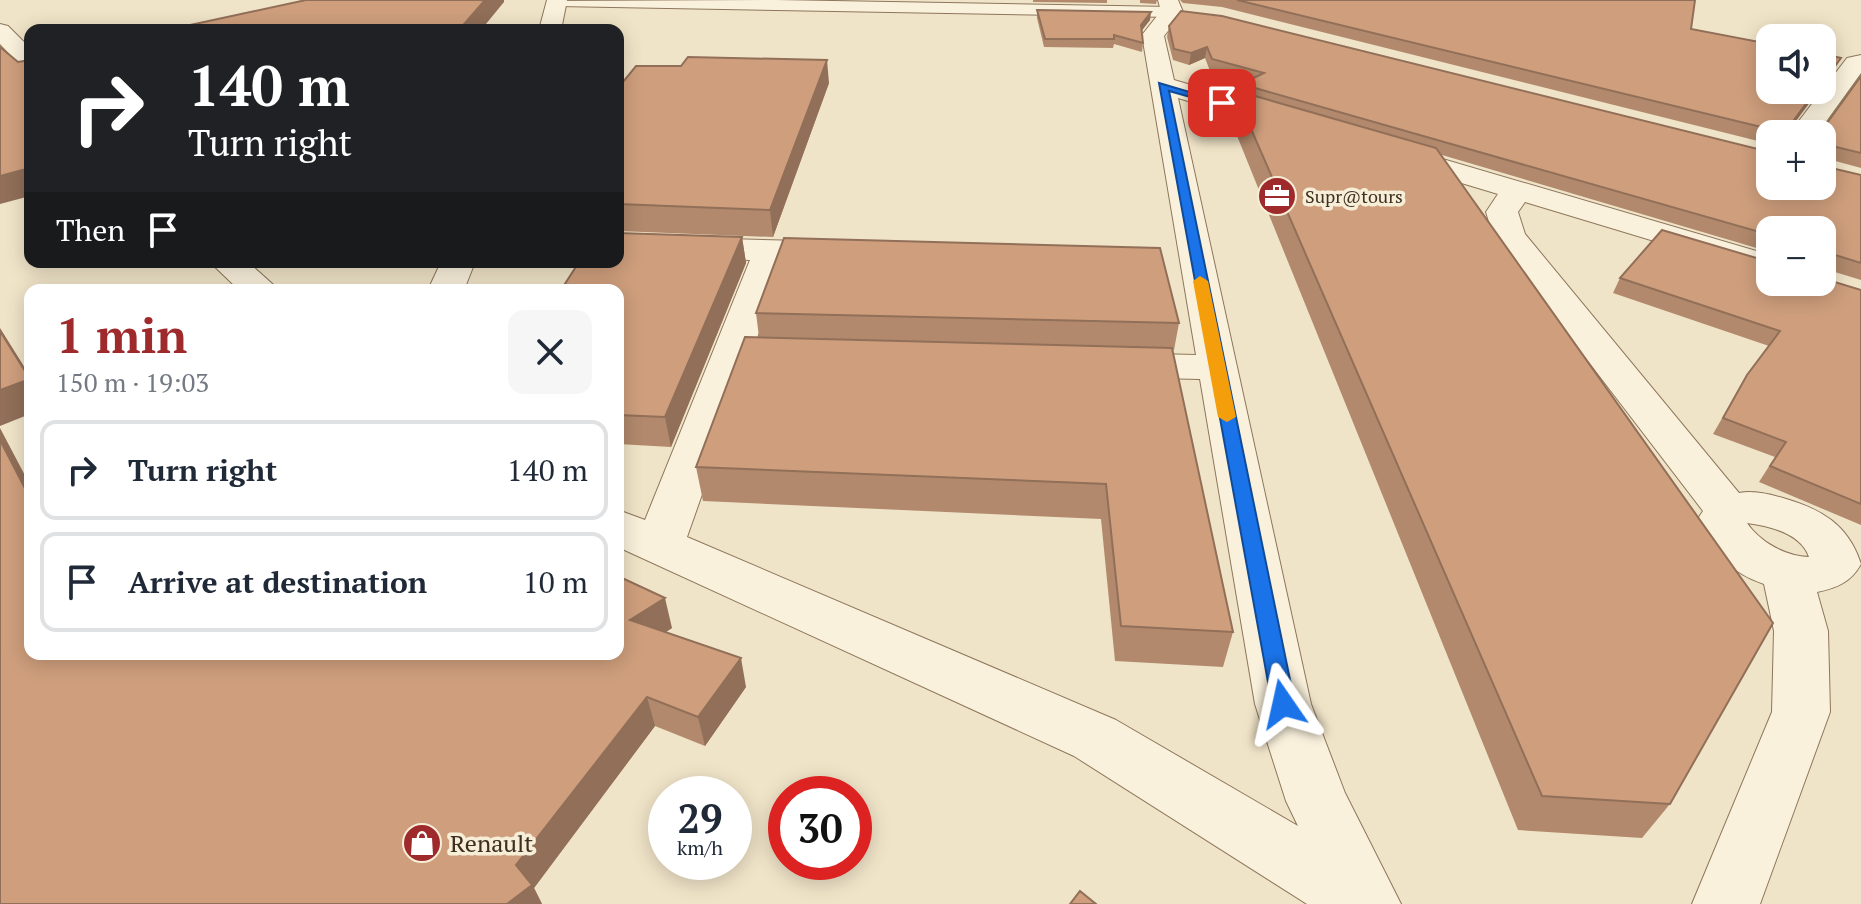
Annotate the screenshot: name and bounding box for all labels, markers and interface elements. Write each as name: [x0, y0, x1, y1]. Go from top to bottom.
map controls: [1756, 24, 1836, 296]
button: sound: [1756, 24, 1836, 104]
text: 140 m: [188, 48, 350, 122]
icon: right: [56, 56, 160, 160]
pin: [1188, 69, 1256, 137]
icon: arrive: [1200, 81, 1244, 125]
text: Turn right: [188, 119, 352, 166]
button: +: [1756, 120, 1836, 200]
office icon: Supr@tours: [1256, 175, 1298, 217]
place label: Supr@tours: [1305, 184, 1403, 208]
icon: arrive: [141, 208, 185, 252]
text: Then: [56, 210, 125, 250]
button: −: [1756, 216, 1836, 296]
text: 1 min: [56, 303, 187, 367]
button: close: [508, 310, 592, 394]
text: 150 m · 19:03: [56, 365, 209, 399]
icon: right: [60, 448, 104, 492]
text: Turn right: [128, 450, 277, 490]
text: 140 m: [507, 450, 588, 490]
icon: arrive: [60, 560, 104, 604]
text: Arrive at destination: [128, 562, 427, 602]
text: 10 m: [523, 562, 588, 602]
position arrow: [1241, 662, 1325, 746]
speed limit sign: 30: [768, 776, 872, 880]
text: 29: [677, 791, 723, 844]
shop icon: Renault: [401, 822, 443, 864]
place label: Renault: [450, 827, 533, 859]
text: km/h: [677, 834, 723, 861]

